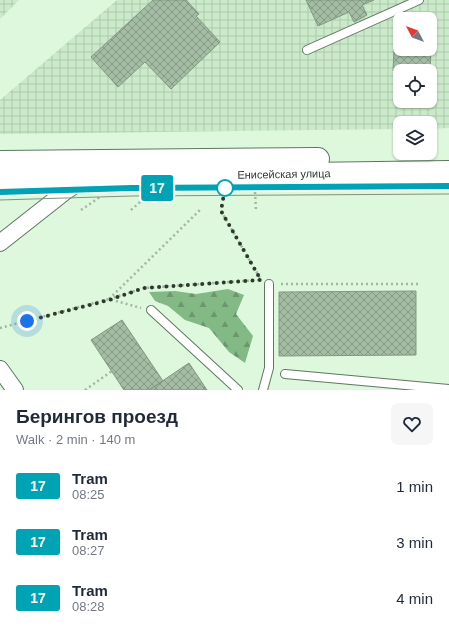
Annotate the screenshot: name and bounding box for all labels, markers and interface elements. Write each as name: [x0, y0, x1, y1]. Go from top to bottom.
north arrow: [393, 12, 437, 56]
map controls: [393, 12, 437, 160]
button: locate: [393, 64, 437, 108]
button: layers: [393, 116, 437, 160]
street label: Енисейская улица: [237, 167, 332, 181]
line badge: 17: [139, 175, 175, 201]
unlabelled marker: [216, 179, 234, 197]
text: 17: [149, 180, 165, 196]
your location: [17, 311, 37, 331]
button: heart: [391, 403, 433, 445]
text: Берингов проезд: [16, 406, 178, 427]
text: Walk · 2 min · 140 m: [16, 432, 135, 447]
text: Tram: [72, 470, 108, 487]
text: 17: [30, 478, 46, 494]
text: 1 min: [396, 478, 433, 495]
text: 08:25: [72, 487, 105, 502]
text: Tram: [72, 526, 108, 543]
text: 17: [30, 534, 46, 550]
text: 3 min: [396, 534, 433, 551]
text: 08:27: [72, 543, 105, 558]
text: Tram: [72, 582, 108, 599]
text: 17: [30, 590, 46, 606]
text: 4 min: [396, 590, 433, 607]
text: 08:28: [72, 599, 105, 614]

